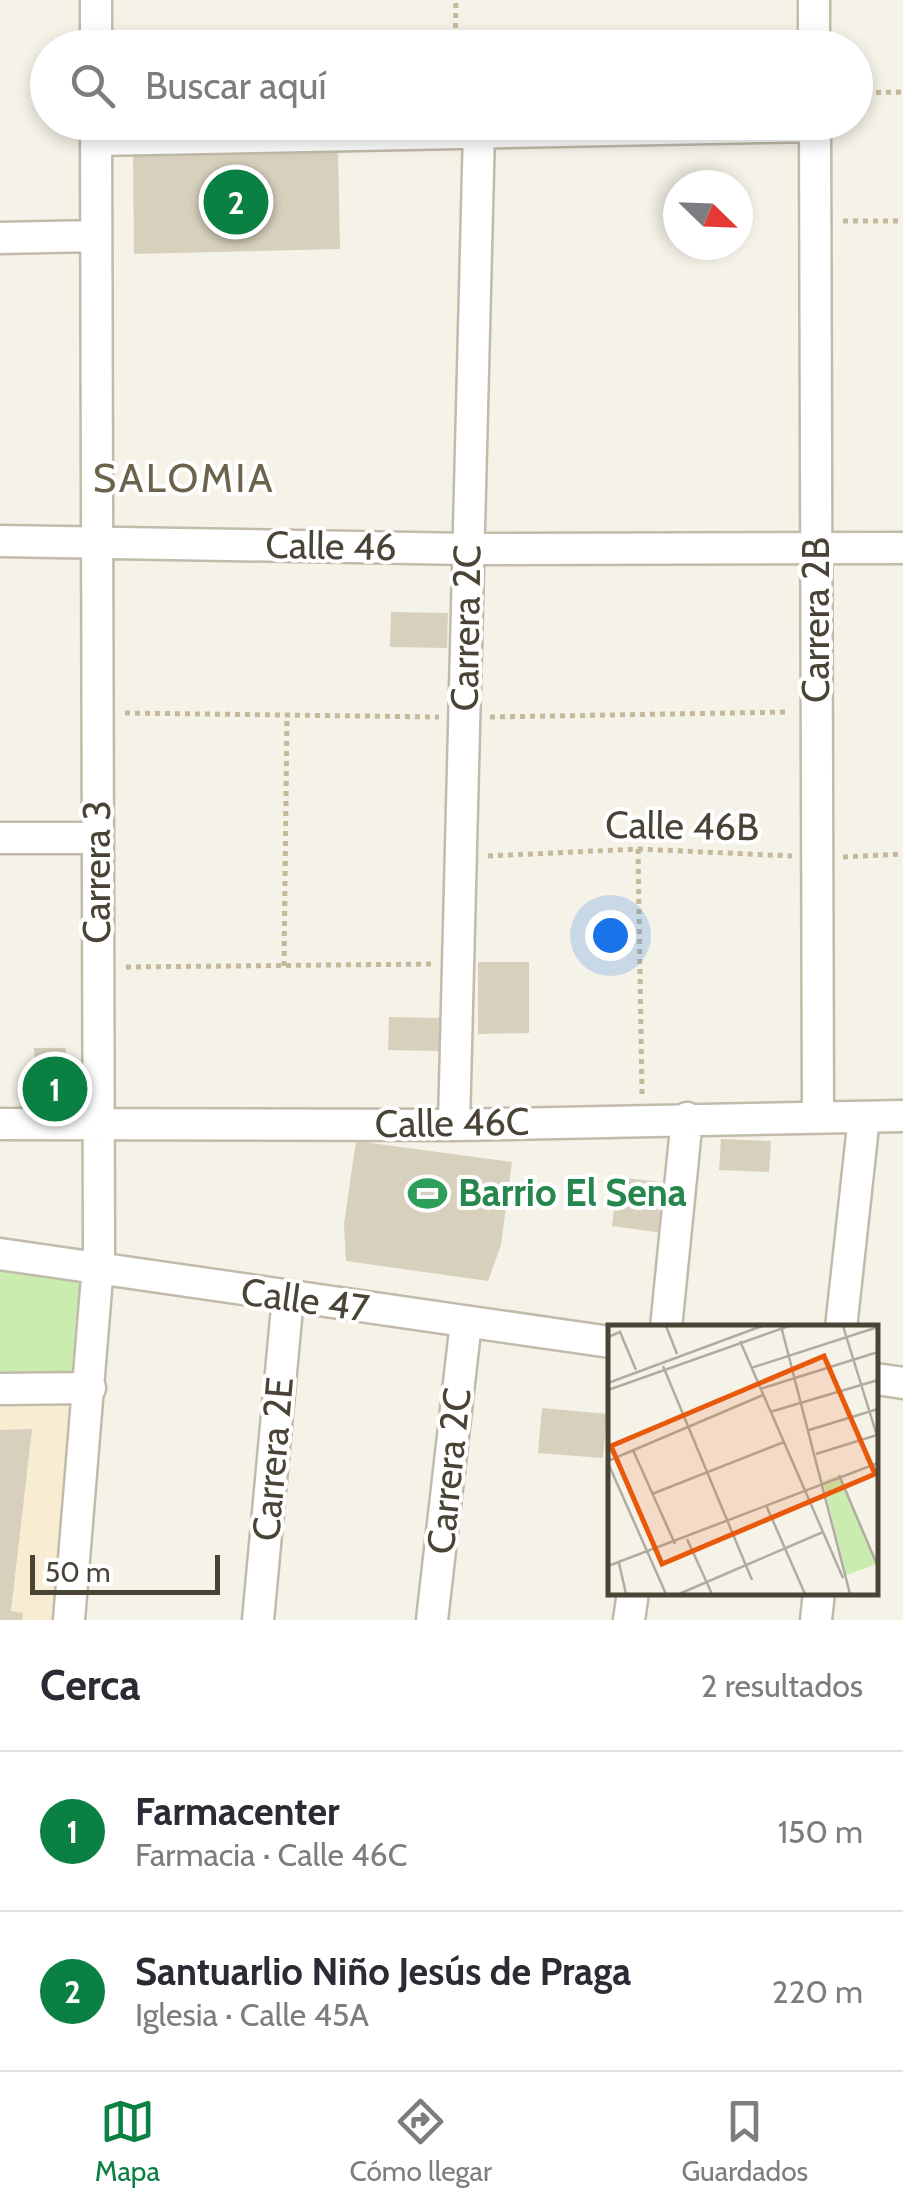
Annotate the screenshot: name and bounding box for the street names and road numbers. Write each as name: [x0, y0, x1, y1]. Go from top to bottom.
street label: Calle 46: [265, 521, 397, 570]
street label: Carrera 2B: [792, 537, 839, 703]
street label: Carrera 2C: [441, 544, 490, 712]
street label: Carrera 3: [73, 800, 120, 944]
street label: Calle 46B: [605, 801, 759, 850]
street label: Calle 46C: [374, 1098, 530, 1147]
street label: Calle 47: [238, 1267, 372, 1332]
street label: Carrera 2E: [242, 1375, 303, 1543]
street label: Carrera 2C: [416, 1386, 481, 1556]

